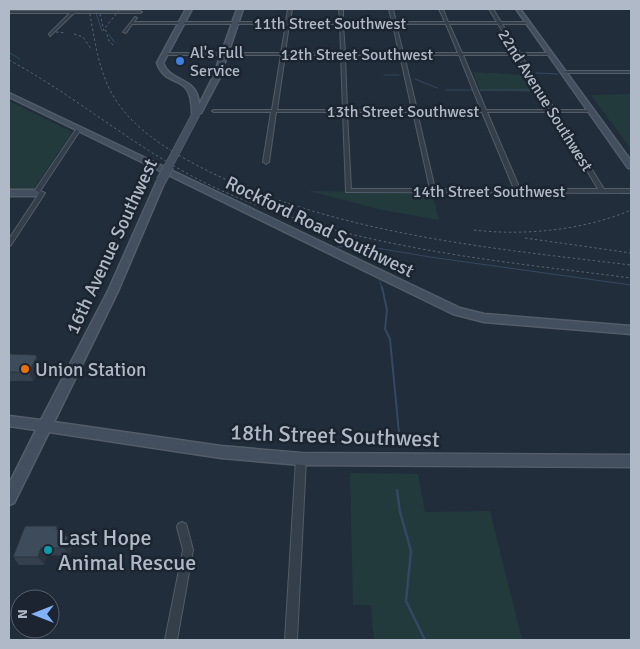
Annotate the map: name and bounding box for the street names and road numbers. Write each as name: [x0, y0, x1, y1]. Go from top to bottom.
street label: 11th Street Southwest: [254, 14, 407, 34]
street label: 22nd Avenue Southwest: [493, 26, 597, 176]
street label: 12th Street Southwest: [281, 45, 434, 65]
street label: 13th Street Southwest: [327, 102, 480, 122]
street label: 16th Avenue Southwest: [61, 155, 163, 338]
street label: Rockford Road Southwest: [221, 171, 418, 283]
street label: 14th Street Southwest: [413, 182, 566, 202]
street label: 18th Street Southwest: [230, 418, 440, 453]

